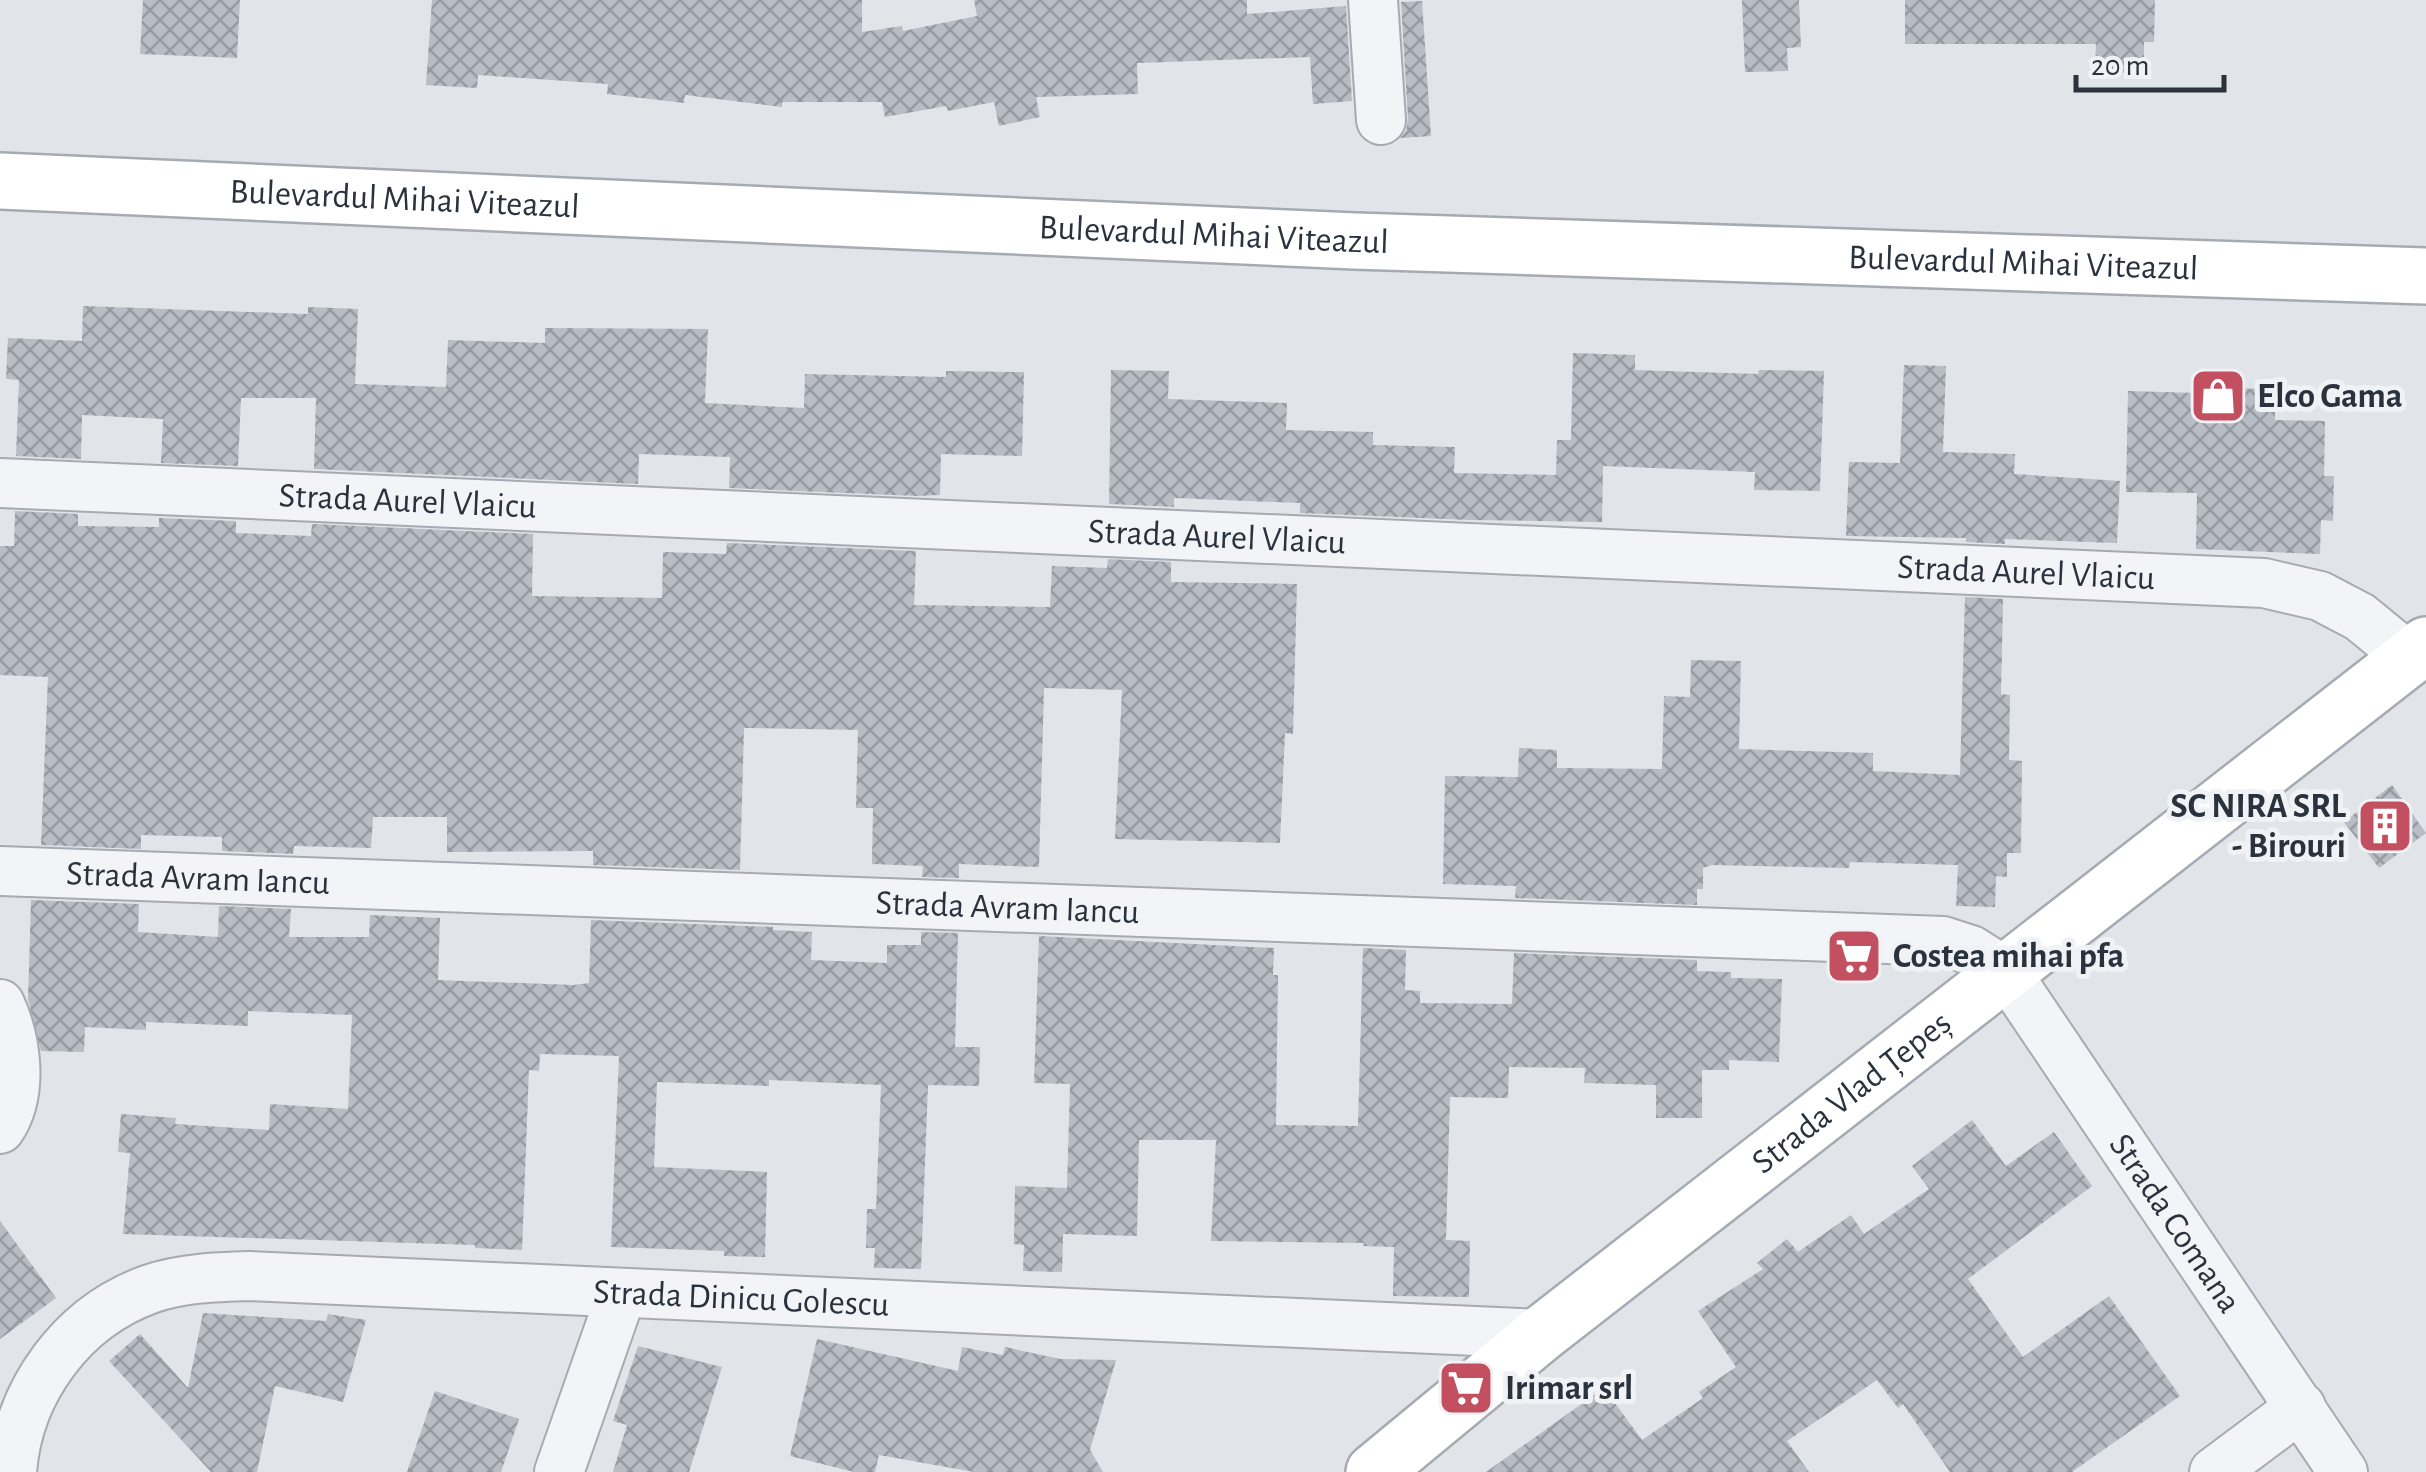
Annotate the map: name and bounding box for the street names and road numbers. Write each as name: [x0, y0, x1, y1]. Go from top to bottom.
street label: Bulevardul Mihai Viteazul: [229, 174, 580, 224]
street label: Bulevardul Mihai Viteazul: [1038, 210, 1389, 260]
street label: Bulevardul Mihai Viteazul: [1848, 240, 2199, 286]
street label: Strada Aurel Vlaicu: [278, 478, 537, 524]
street label: Strada Aurel Vlaicu: [1087, 514, 1347, 560]
street label: Strada Aurel Vlaicu: [1896, 549, 2156, 596]
street label: Strada Avram Iancu: [65, 856, 330, 900]
street label: Strada Avram Iancu: [875, 885, 1140, 930]
street label: Strada Vlad Țepeș: [1746, 1005, 1958, 1180]
street label: Strada Comana: [2103, 1127, 2248, 1319]
street label: Strada Dinicu Golescu: [592, 1274, 890, 1322]

